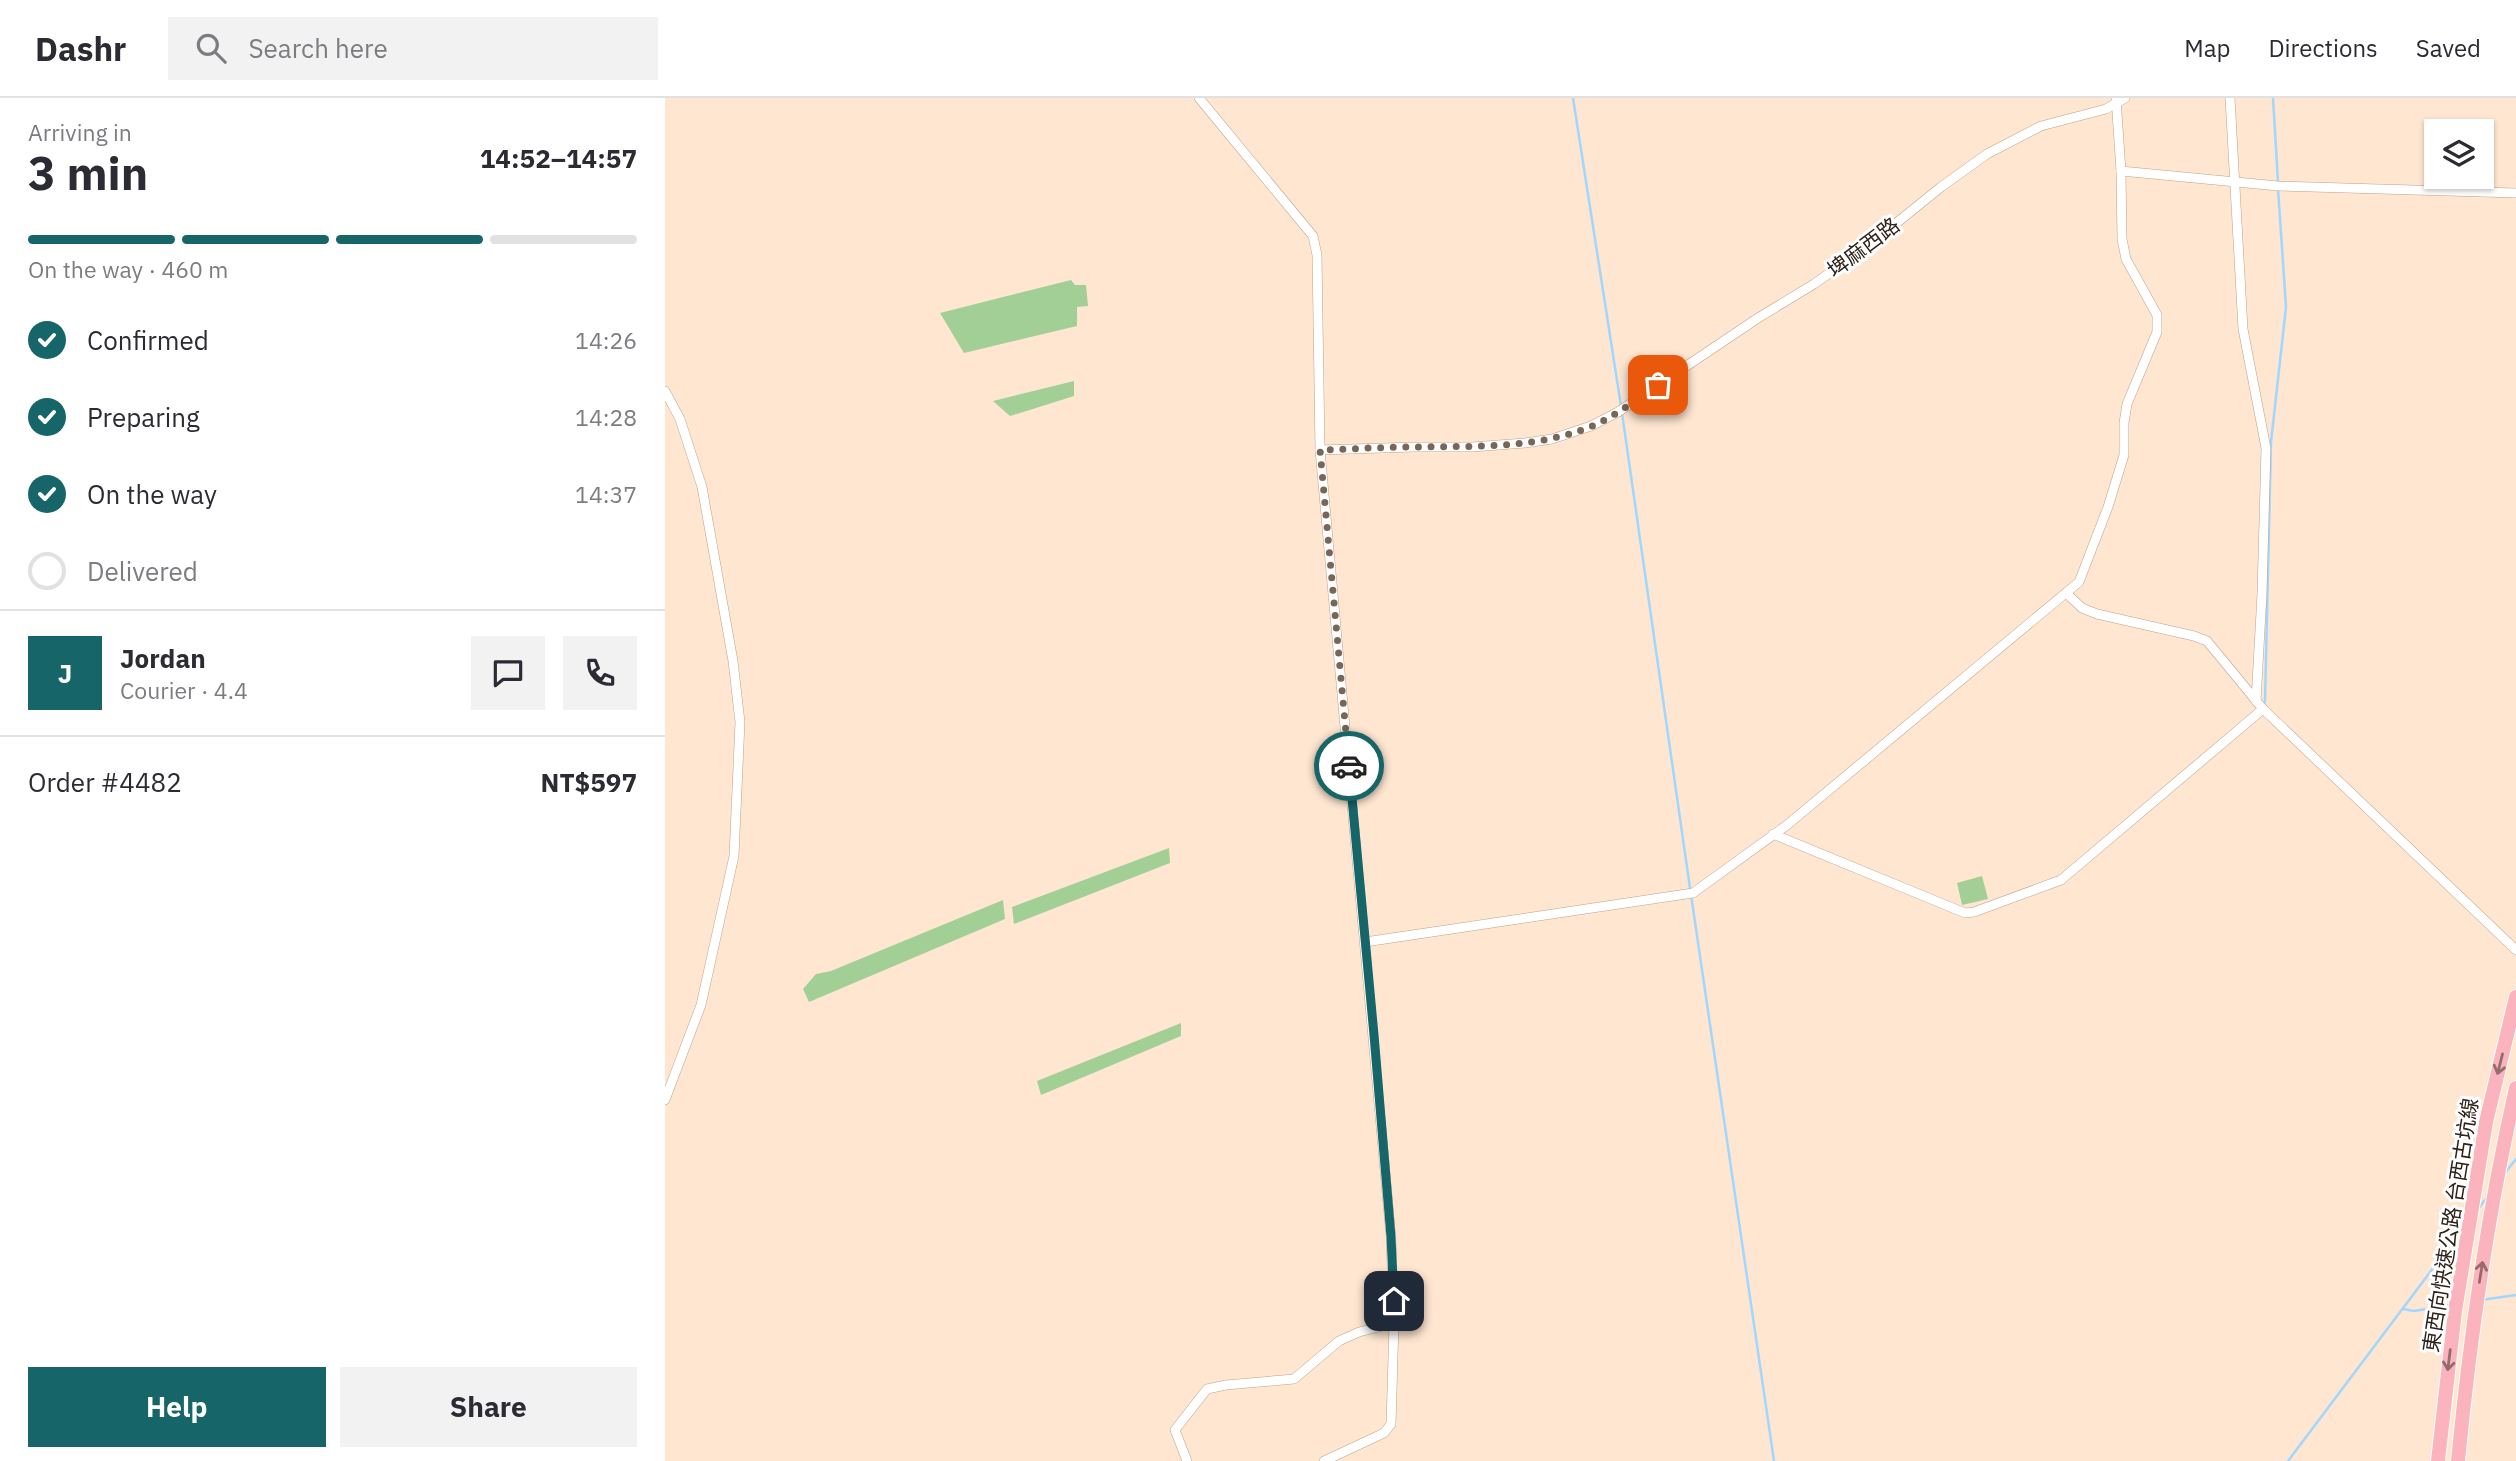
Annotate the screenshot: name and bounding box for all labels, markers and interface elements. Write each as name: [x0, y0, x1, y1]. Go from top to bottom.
search box: [168, 17, 658, 80]
text: Dashr: [35, 27, 126, 70]
icon: search: [192, 29, 230, 67]
text: Search here: [248, 31, 388, 65]
text: Map: [2184, 32, 2230, 64]
text: Directions: [2268, 32, 2378, 64]
text: Saved: [2416, 32, 2481, 64]
text: Arriving in: [28, 117, 132, 147]
map controls: [2424, 119, 2494, 189]
button: layers: [2424, 119, 2494, 189]
text: 14:52–14:57: [480, 141, 637, 175]
text: 3 min: [28, 143, 148, 203]
street label: 埤麻西路: [1821, 211, 1905, 283]
text: On the way · 460 m: [28, 254, 228, 284]
icon: check: [28, 321, 66, 359]
text: Confirmed: [87, 323, 209, 357]
text: 14:26: [575, 325, 637, 355]
pin: [1628, 355, 1688, 415]
icon: bag: [1639, 366, 1677, 404]
icon: check: [28, 398, 66, 436]
text: Preparing: [87, 400, 200, 434]
text: 14:28: [575, 402, 637, 432]
icon: check: [28, 475, 66, 513]
text: On the way: [87, 477, 217, 511]
text: 14:37: [575, 479, 637, 509]
text: Delivered: [87, 554, 198, 588]
button: chat: [471, 636, 545, 710]
button: phone: [563, 636, 637, 710]
text: Jordan: [120, 641, 206, 675]
text: J: [58, 656, 72, 690]
text: Courier · 4.4: [120, 675, 248, 705]
courier: [1314, 731, 1384, 801]
icon: car: [1330, 747, 1368, 785]
text: Order #4482: [28, 765, 182, 799]
text: NT$597: [541, 765, 637, 799]
one-way arrow: [2493, 1052, 2506, 1074]
street label: 東西向快速公路 台西古坑線: [2416, 1096, 2484, 1354]
one-way arrow: [2475, 1261, 2488, 1284]
pin: [1364, 1271, 1424, 1331]
icon: home: [1375, 1282, 1413, 1320]
one-way arrow: [2443, 1348, 2456, 1371]
button: Help: [28, 1367, 326, 1447]
button: Share: [340, 1367, 637, 1447]

